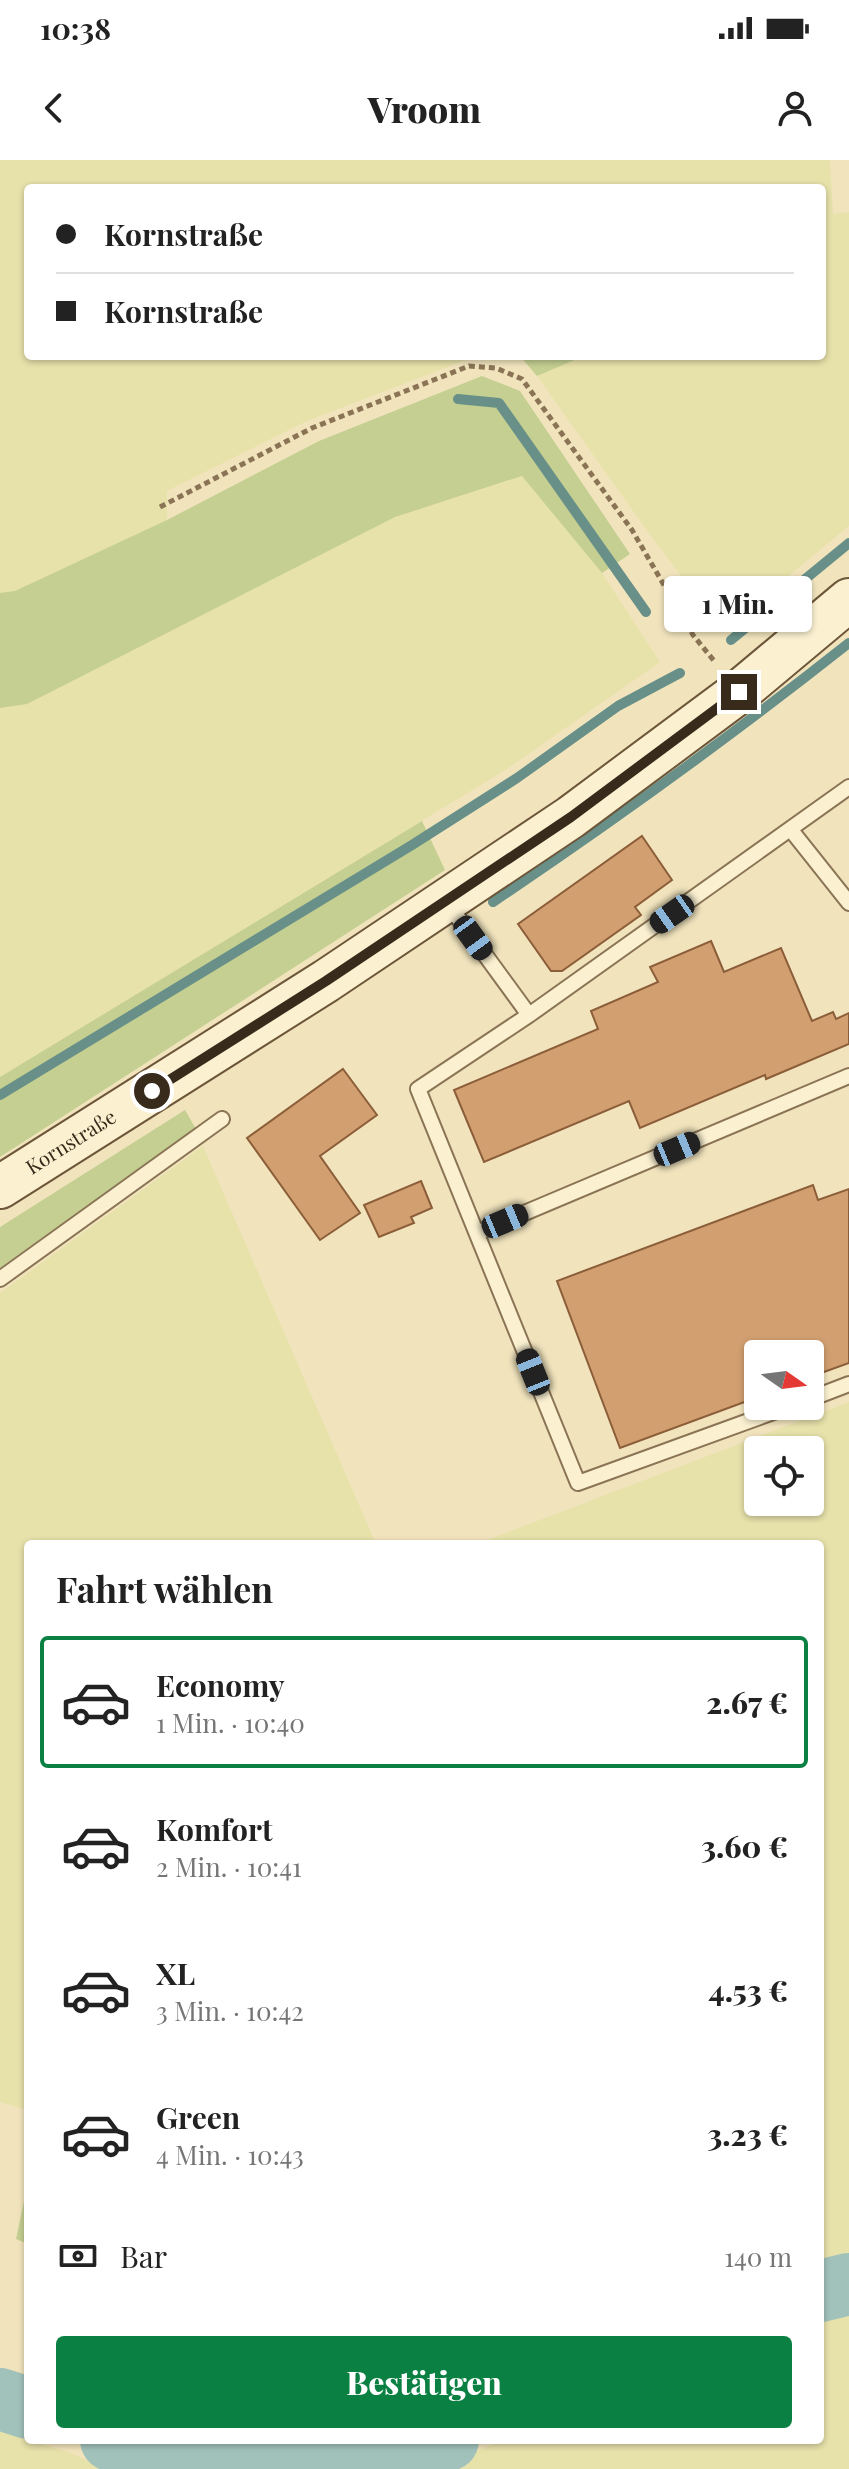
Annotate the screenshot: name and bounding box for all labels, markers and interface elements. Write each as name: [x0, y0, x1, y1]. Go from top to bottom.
text: 10:38: [40, 8, 111, 48]
text: Vroom: [368, 84, 481, 132]
icon: back: [32, 86, 76, 130]
icon: person: [773, 86, 817, 130]
text: Kornstraße: [104, 214, 263, 254]
text: Kornstraße: [104, 291, 263, 331]
callout: 1 Min.: [665, 576, 813, 632]
text: 1 Min.: [702, 586, 774, 621]
route end: [721, 674, 757, 710]
car: [645, 890, 699, 938]
car: [449, 912, 497, 964]
route start: [134, 1073, 170, 1109]
street label: Kornstraße: [20, 1102, 120, 1179]
car: [650, 1129, 704, 1169]
car: [478, 1201, 532, 1241]
north arrow: [744, 1340, 824, 1420]
map controls: [744, 1340, 824, 1516]
car: [513, 1345, 553, 1399]
button: locate: [744, 1436, 824, 1516]
text: Fahrt wählen: [56, 1564, 273, 1612]
text: Economy: [156, 1665, 285, 1705]
icon: car: [60, 1666, 132, 1738]
text: 2.67 €: [706, 1682, 788, 1722]
text: 1 Min. · 10:40: [156, 1705, 305, 1740]
text: Komfort: [156, 1809, 273, 1849]
icon: car: [60, 1810, 132, 1882]
text: 3.60 €: [701, 1826, 788, 1866]
text: 2 Min. · 10:41: [156, 1849, 302, 1884]
text: XL: [156, 1953, 195, 1993]
icon: car: [60, 1954, 132, 2026]
text: 4.53 €: [709, 1970, 788, 2010]
text: 3 Min. · 10:42: [156, 1993, 304, 2028]
text: Green: [156, 2097, 240, 2137]
icon: car: [60, 2098, 132, 2170]
text: 3.23 €: [707, 2114, 788, 2154]
text: 4 Min. · 10:43: [156, 2137, 304, 2172]
icon: cash: [56, 2234, 100, 2278]
text: Bar: [120, 2236, 167, 2276]
text: 140 m: [724, 2239, 792, 2274]
button: Bestätigen: [56, 2336, 792, 2428]

